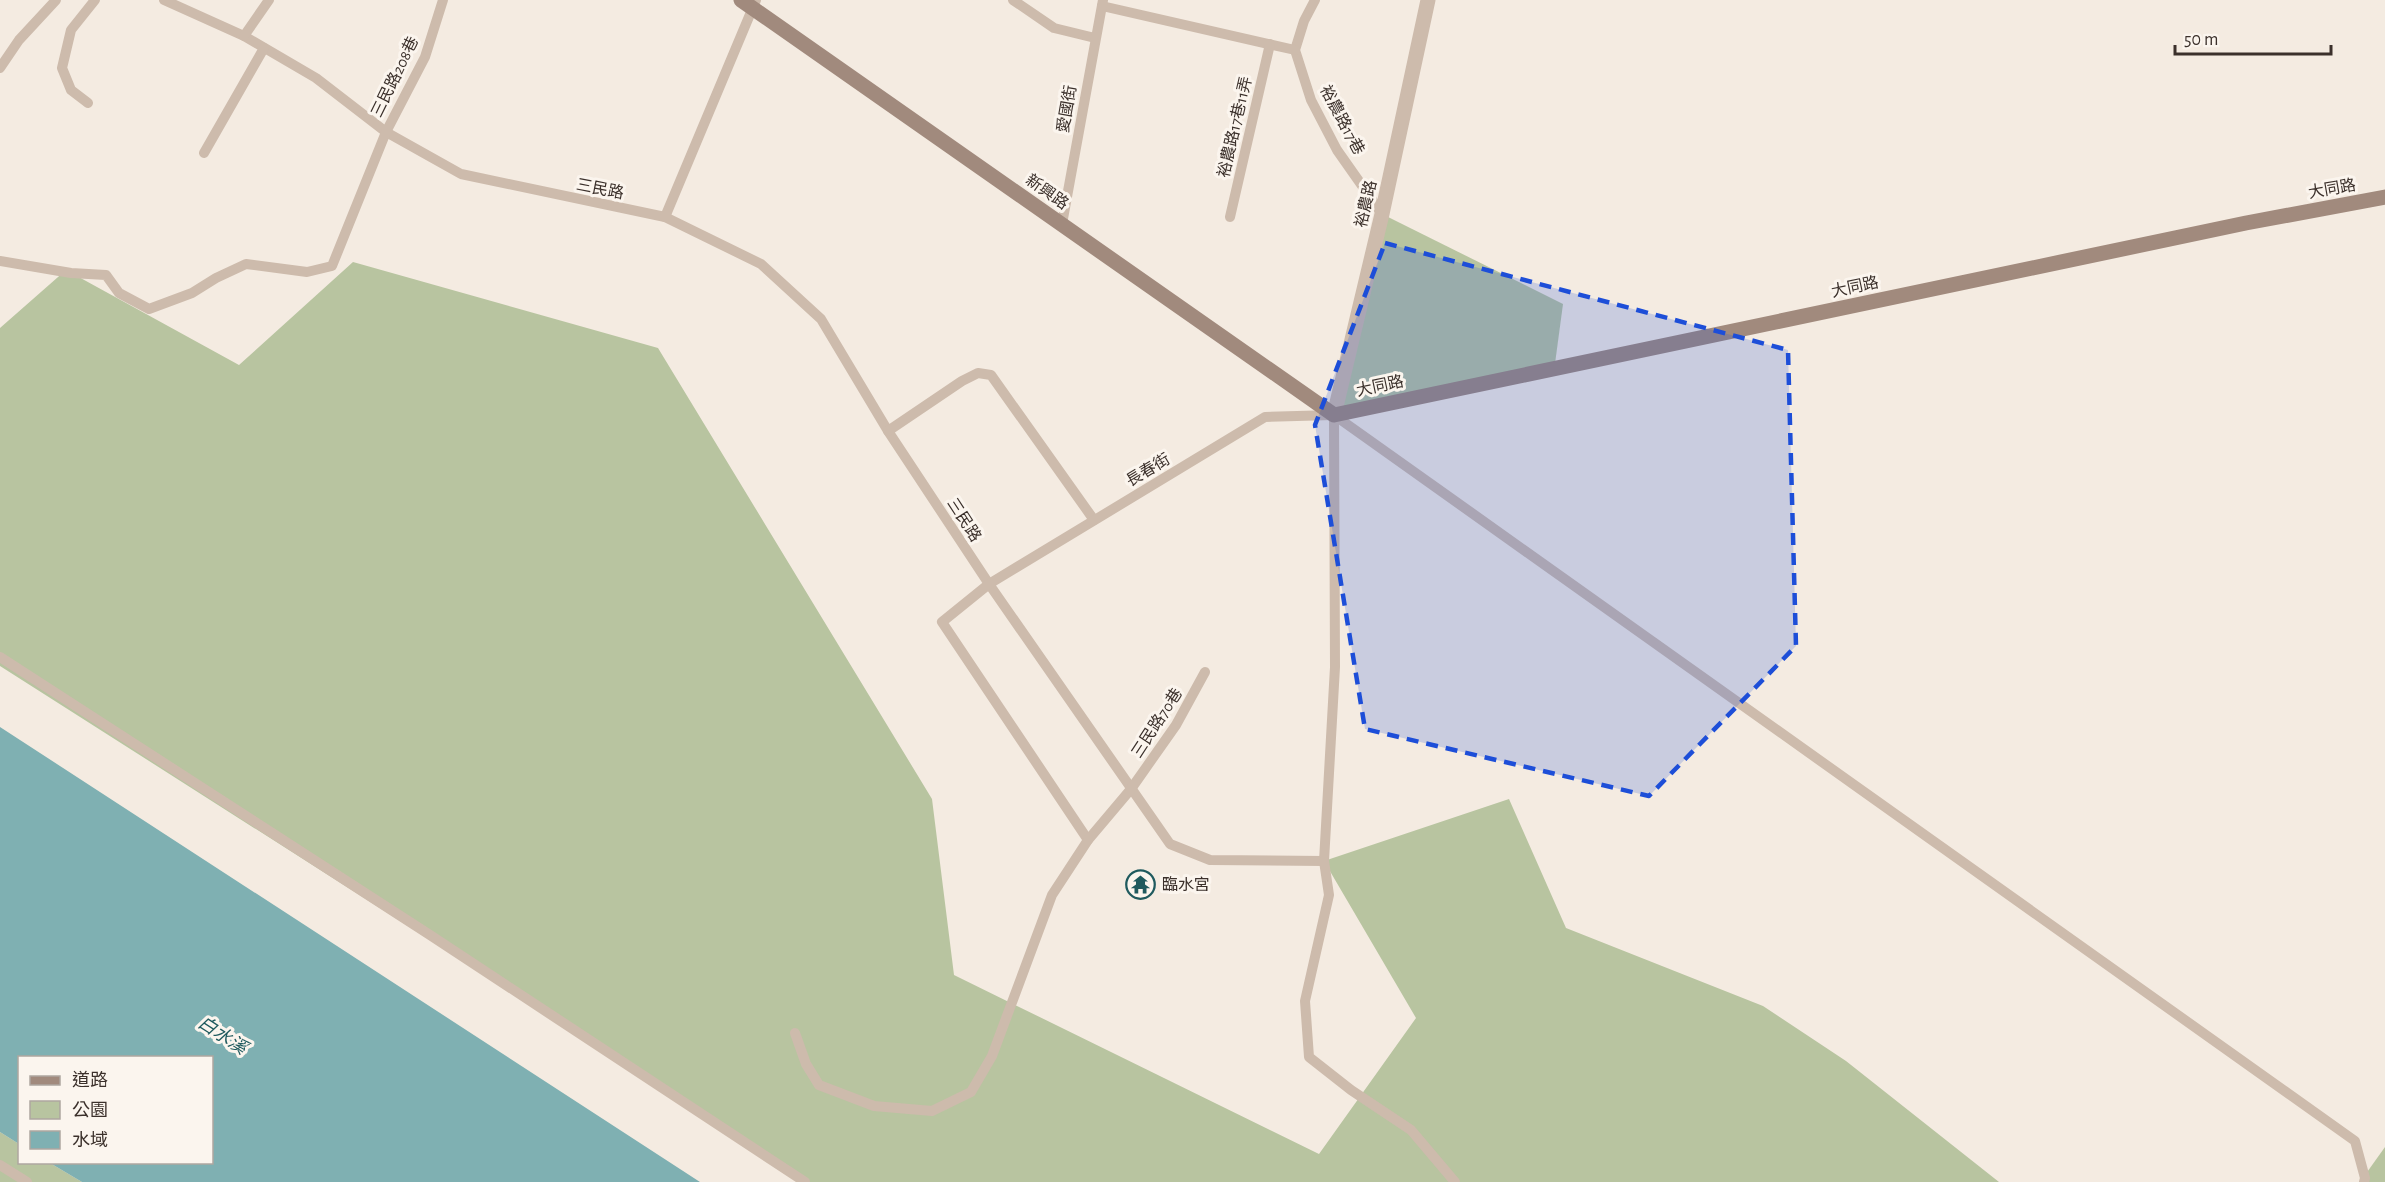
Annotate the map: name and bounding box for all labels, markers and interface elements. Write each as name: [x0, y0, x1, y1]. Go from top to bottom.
scale bar: [2175, 18, 2331, 56]
text: 50 m: [2184, 31, 2218, 49]
street label: 三民路208巷: [368, 34, 421, 120]
street label: 裕農路17巷11弄: [1215, 75, 1254, 179]
street label: 裕農路17巷: [1317, 82, 1368, 157]
street label: 愛國街: [1054, 84, 1079, 134]
street label: 新興路: [1023, 171, 1072, 212]
street label: 三民路: [575, 176, 625, 201]
street label: 大同路: [2307, 176, 2357, 201]
street label: 裕農路: [1352, 179, 1379, 229]
street label: 大同路: [1830, 273, 1880, 300]
street label: 大同路: [1355, 372, 1405, 399]
street label: 長春街: [1123, 450, 1173, 489]
street label: 三民路: [944, 495, 985, 544]
street label: 三民路70巷: [1128, 685, 1185, 761]
temple icon: 臨水宮: [1125, 869, 1157, 901]
place label: 臨水宮: [1162, 876, 1210, 893]
water label: 白水溪: [194, 1012, 253, 1060]
legend: [18, 1056, 213, 1164]
text: 道路: [72, 1070, 108, 1090]
text: 公園: [72, 1101, 108, 1120]
text: 水域: [72, 1131, 108, 1150]

